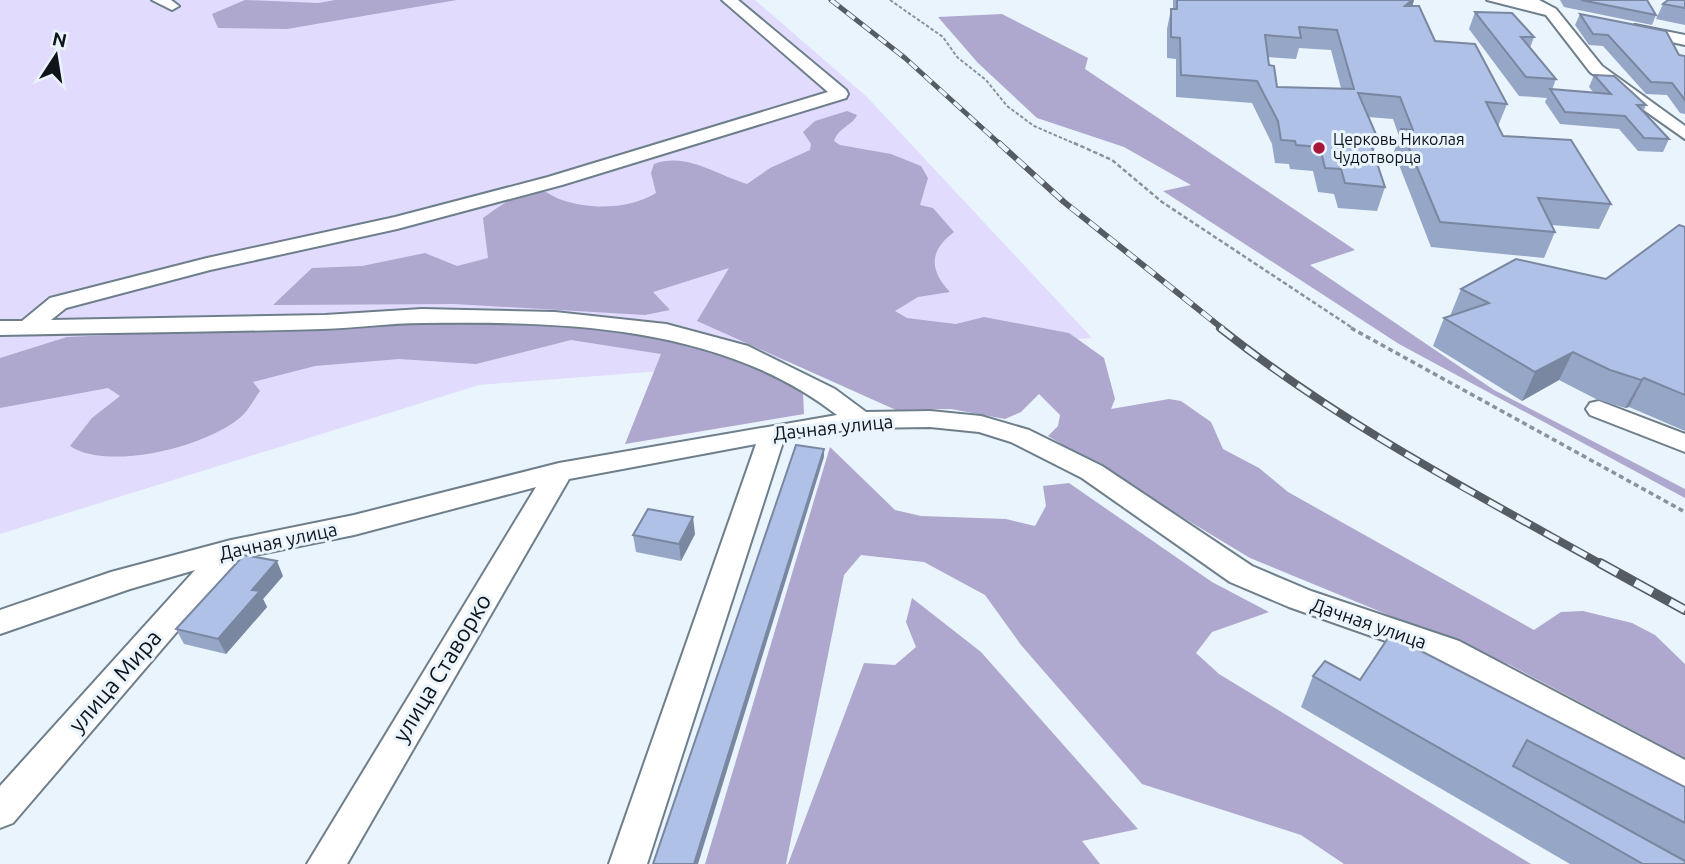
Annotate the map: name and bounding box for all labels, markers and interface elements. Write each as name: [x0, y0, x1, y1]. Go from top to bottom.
north arrow: [21, 21, 91, 91]
text: N: [50, 27, 69, 52]
place label: Церковь Николая Чудотворца: [1333, 130, 1465, 166]
marker: Церковь Николая Чудотворца: [1311, 140, 1327, 156]
street label: Дачная улица: [772, 410, 894, 444]
street label: Дачная улица: [217, 518, 339, 564]
street label: улица Ставорко: [387, 589, 496, 746]
street label: Дачная улица: [1308, 593, 1430, 653]
street label: улица Мира: [63, 625, 166, 737]

